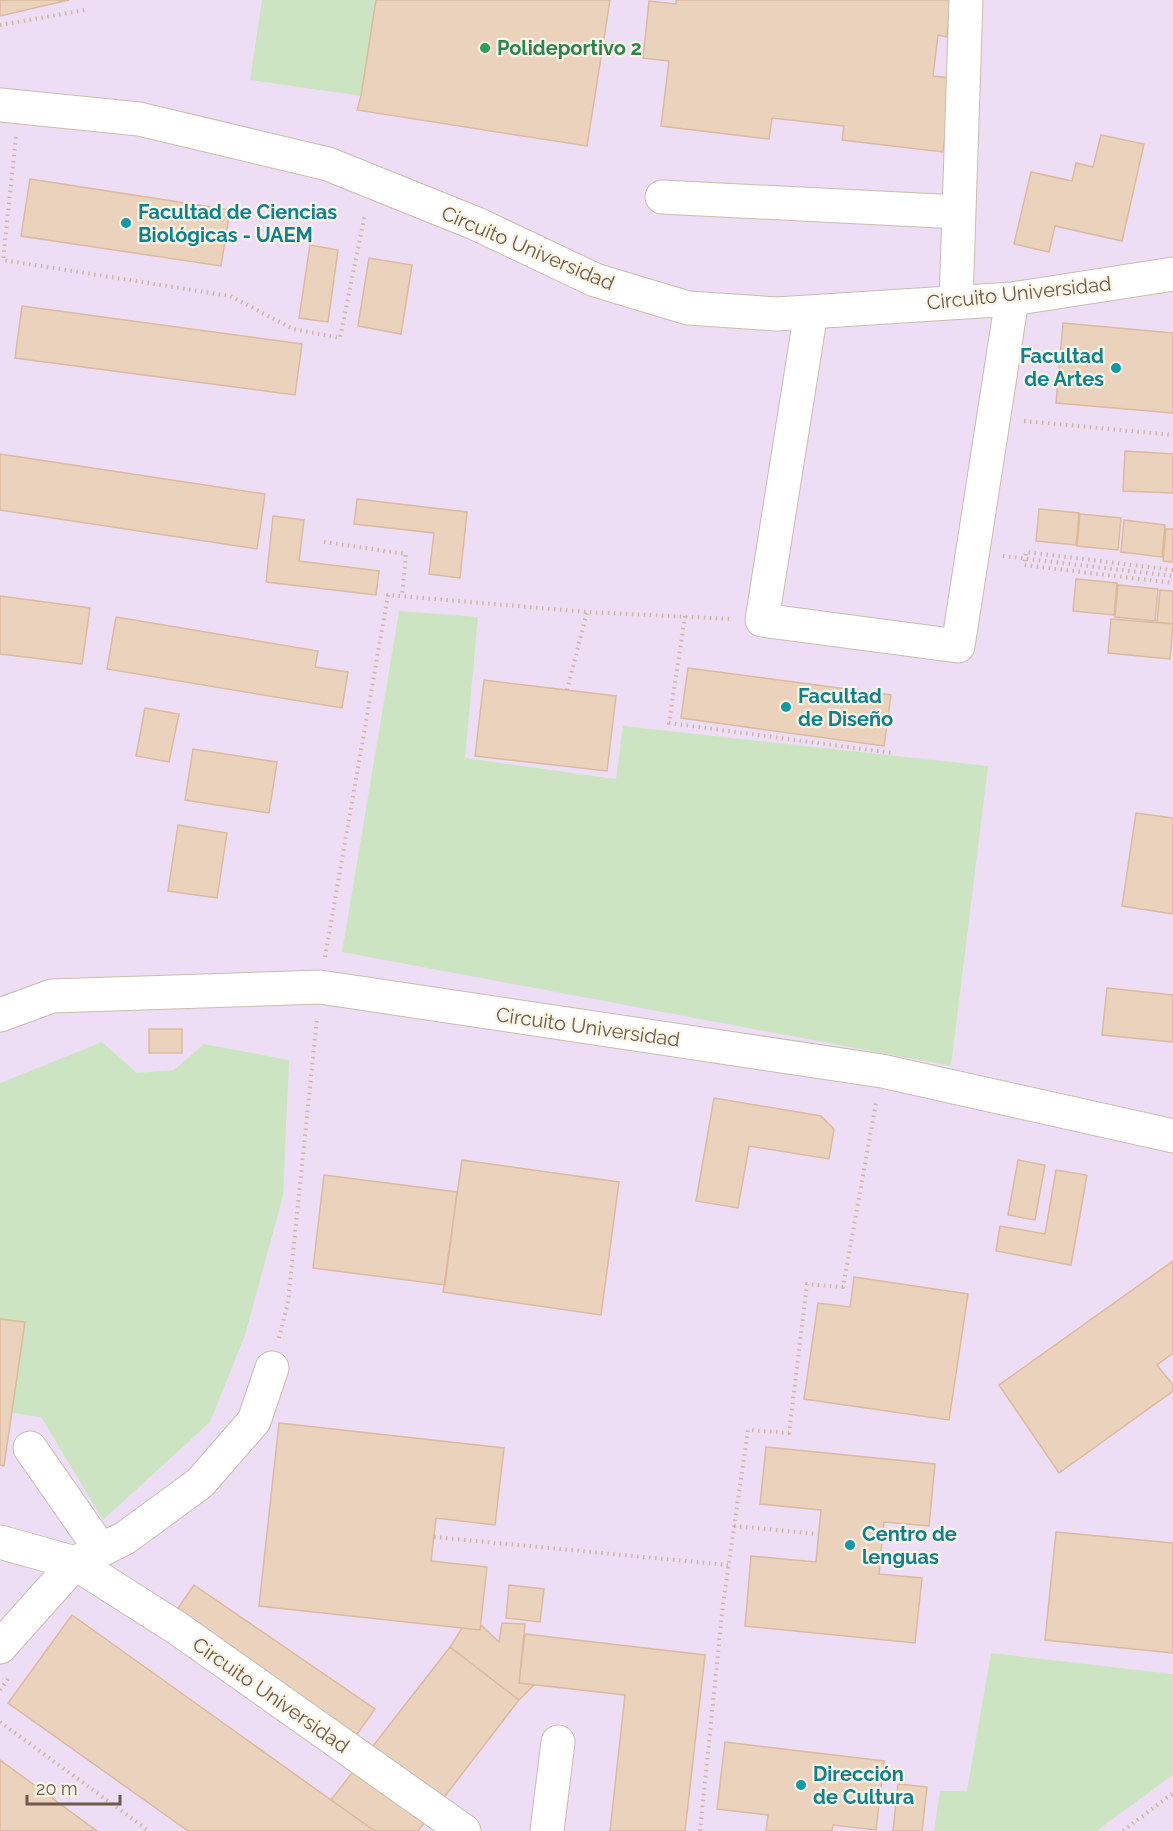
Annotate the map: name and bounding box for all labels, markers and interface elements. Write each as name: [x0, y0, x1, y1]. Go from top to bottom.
place label: Polideportivo 2: [497, 36, 642, 60]
marker: Polideportivo 2: [478, 41, 492, 55]
place label: Facultad de Ciencias Biológicas - UAEM: [138, 200, 337, 247]
street label: Circuito Universidad: [438, 201, 618, 295]
marker: Facultad de Ciencias Biológicas - UAEM: [119, 216, 133, 230]
street label: Circuito Universidad: [926, 271, 1112, 315]
place label: Facultad de Artes: [1020, 344, 1104, 391]
marker: Facultad de Artes: [1109, 361, 1123, 375]
place label: Facultad de Diseño: [798, 684, 893, 731]
marker: Facultad de Diseño: [779, 700, 793, 714]
street label: Circuito Universidad: [495, 1002, 681, 1052]
place label: Centro de lenguas: [862, 1522, 957, 1569]
marker: Centro de lenguas: [843, 1538, 857, 1552]
street label: Circuito Universidad: [188, 1632, 354, 1758]
place label: Dirección de Cultura: [813, 1762, 914, 1809]
scale bar: [27, 1768, 120, 1806]
text: 20 m: [36, 1778, 78, 1799]
marker: Dirección de Cultura: [794, 1778, 808, 1792]

